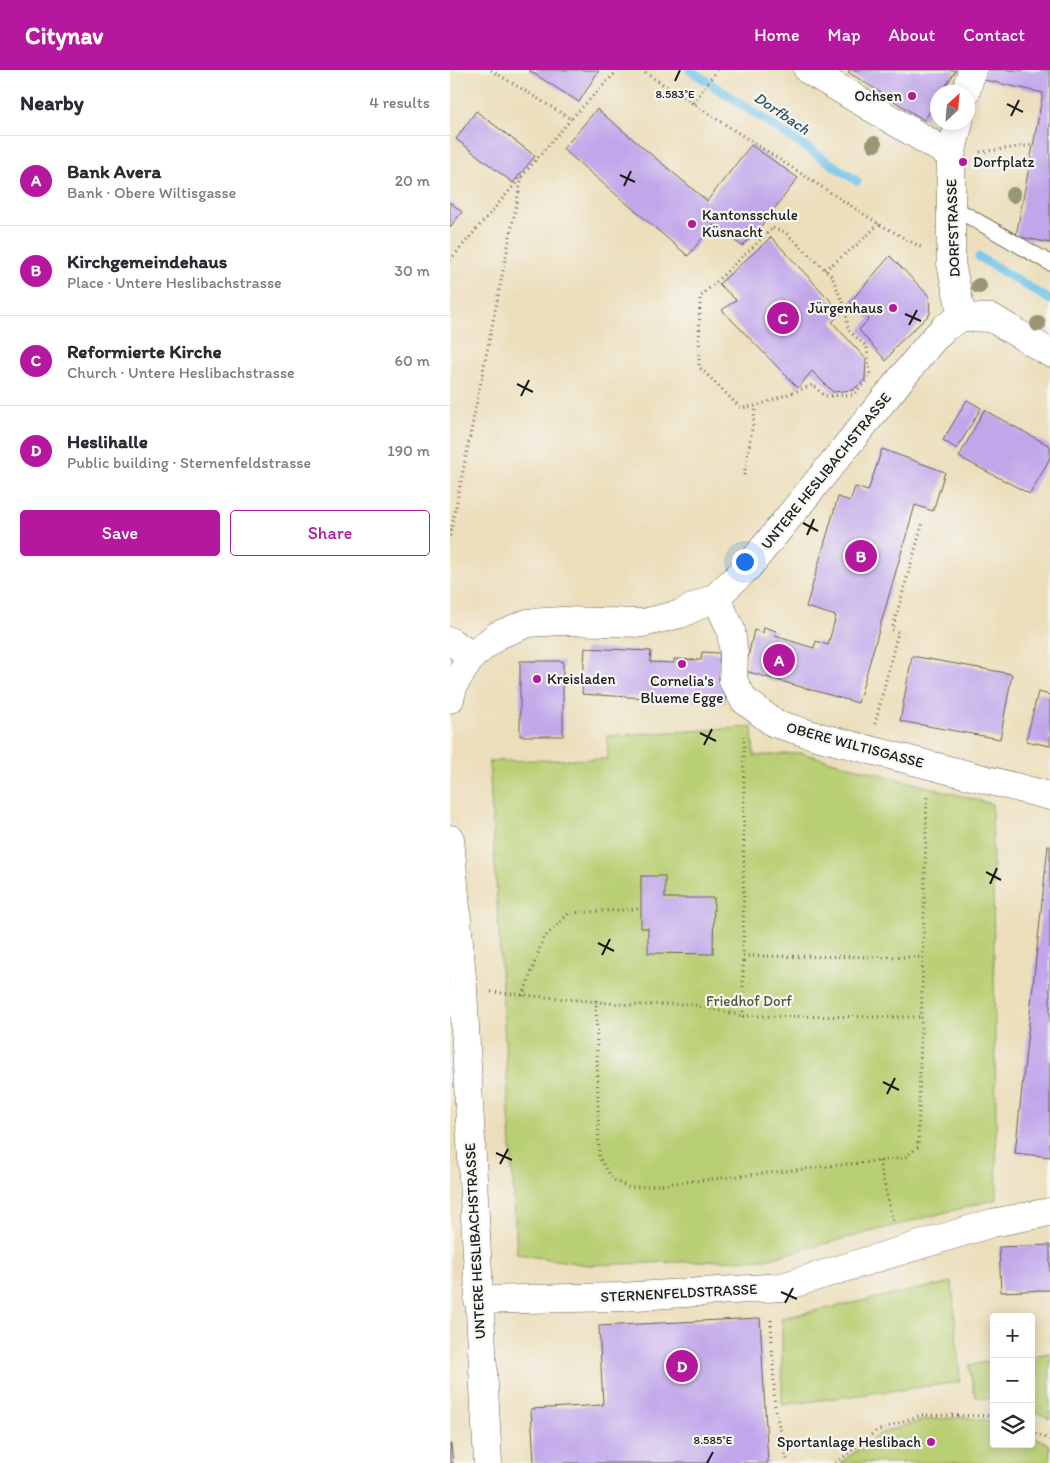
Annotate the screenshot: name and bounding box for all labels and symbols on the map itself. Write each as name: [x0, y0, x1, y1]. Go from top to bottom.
north arrow: [930, 85, 975, 130]
text: 8.583°E: [655, 87, 695, 101]
water label: Dorfbach: [751, 87, 814, 139]
place label: Ochsen: [854, 87, 903, 105]
marker: Ochsen: [906, 90, 918, 102]
place label: Dorfplatz: [973, 153, 1034, 171]
marker: Dorfplatz: [957, 156, 969, 168]
street label: DORFSTRASSE: [942, 178, 964, 278]
place label: Kantonsschule Küsnacht: [702, 206, 798, 241]
marker: Kantonsschule Küsnacht: [686, 218, 698, 230]
pin: C: [767, 299, 799, 337]
place label: Jürgenhaus: [808, 299, 883, 317]
marker: Jürgenhaus: [887, 302, 899, 314]
street label: UNTERE HESLIBACHSTRASSE: [757, 389, 895, 553]
pin: B: [845, 537, 877, 575]
your location: [732, 549, 758, 575]
pin: A: [763, 641, 795, 679]
marker: Cornelia's Blueme Egge: [676, 658, 688, 670]
place label: Kreisladen: [547, 670, 615, 688]
place label: Cornelia's Blueme Egge: [641, 672, 723, 707]
marker: Kreisladen: [531, 673, 543, 685]
street label: OBERE WILTISGASSE: [784, 718, 926, 772]
park label: Friedhof Dorf: [706, 992, 792, 1010]
street label: UNTERE HESLIBACHSTRASSE: [461, 1142, 489, 1340]
street label: STERNENFELDSTRASSE: [600, 1280, 758, 1306]
pin: D: [666, 1347, 698, 1385]
text: 8.585°E: [694, 1433, 733, 1447]
place label: Sportanlage Heslibach: [777, 1433, 921, 1451]
marker: Sportanlage Heslibach: [925, 1436, 937, 1448]

